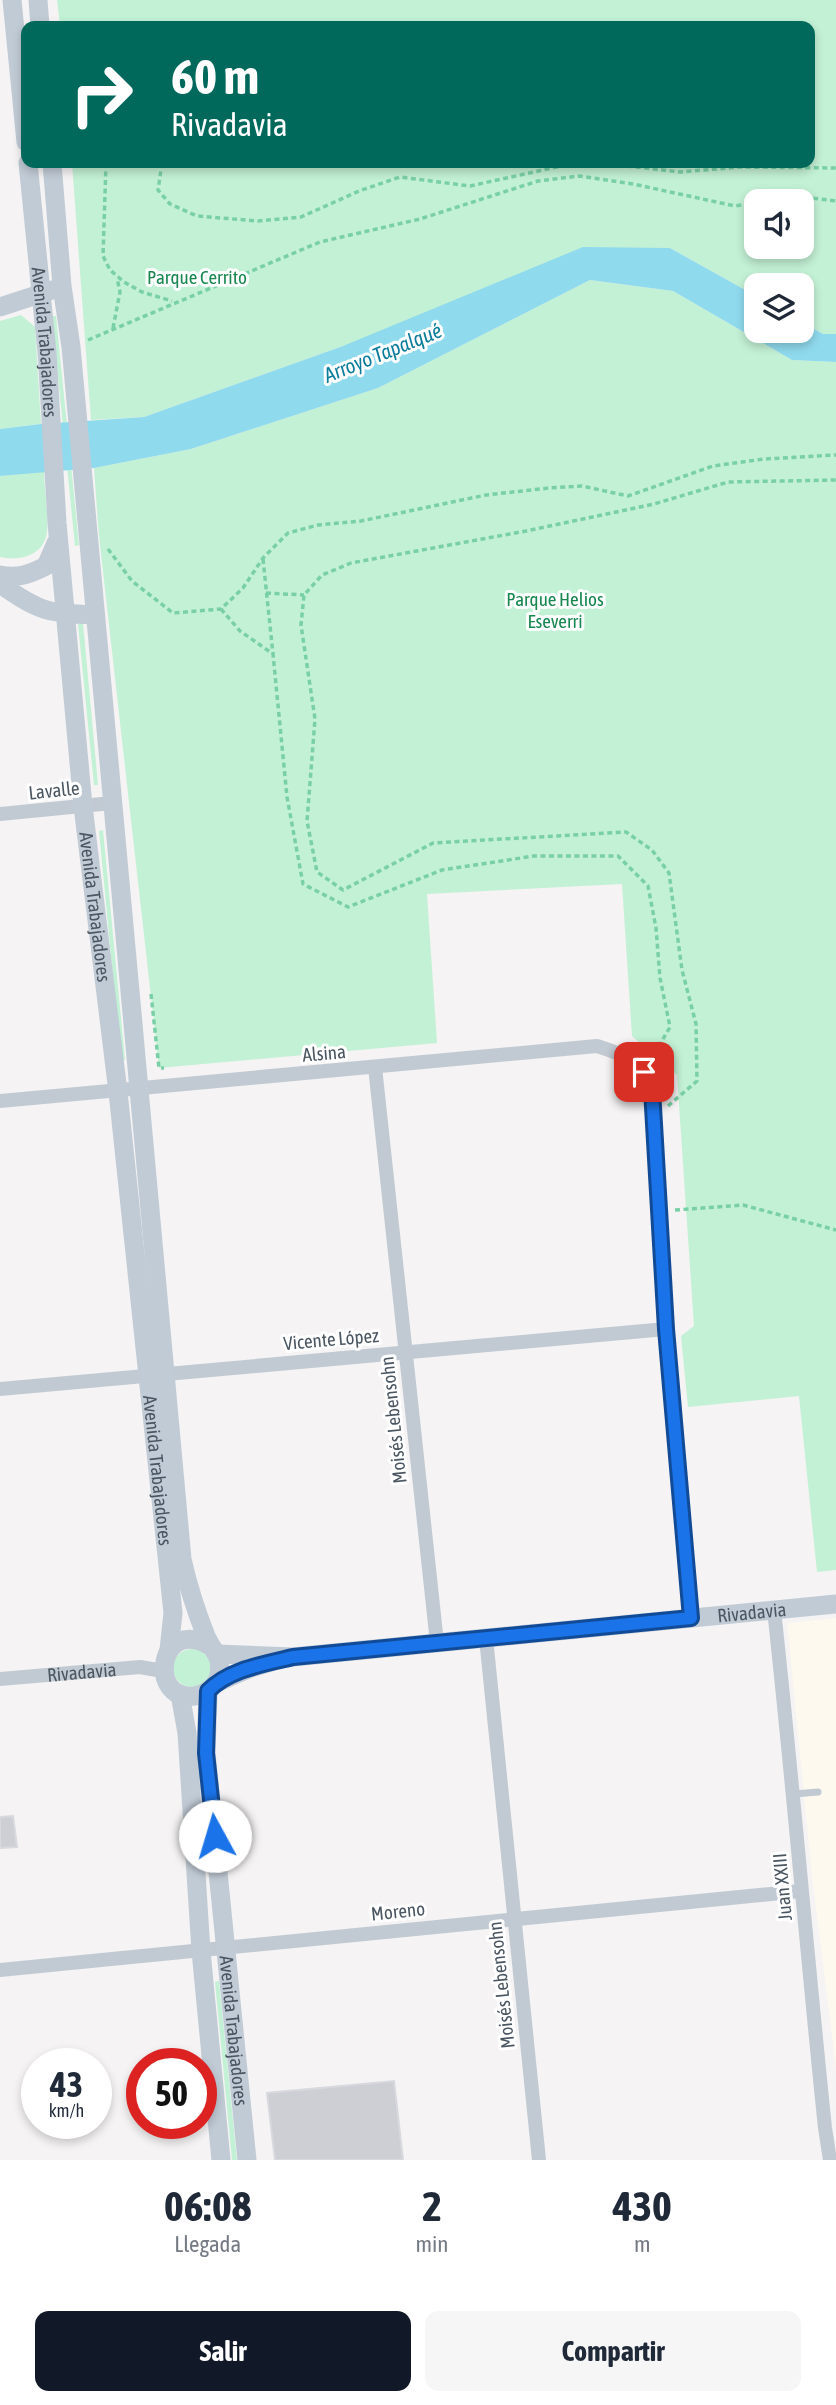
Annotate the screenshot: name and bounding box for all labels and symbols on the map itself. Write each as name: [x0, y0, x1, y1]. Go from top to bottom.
street label: Avenida Trabajadores: [28, 266, 62, 418]
park label: Parque Cerrito: [147, 266, 247, 288]
water label: Arroyo Tapalqué: [319, 317, 445, 387]
park label: Parque Helios Eseverri: [506, 588, 604, 632]
street label: Lavalle: [27, 776, 81, 804]
street label: Avenida Trabajadores: [75, 831, 115, 983]
street label: Alsina: [301, 1040, 347, 1066]
pin: [614, 1042, 674, 1102]
street label: Vicente López: [282, 1324, 380, 1354]
street label: Moisés Lebensohn: [375, 1355, 411, 1485]
street label: Avenida Trabajadores: [139, 1394, 177, 1547]
street label: Rivadavia: [716, 1598, 787, 1627]
street label: Rivadavia: [46, 1658, 117, 1686]
position arrow: [178, 1799, 252, 1873]
street label: Juan XXIII: [768, 1852, 796, 1922]
street label: Moreno: [370, 1897, 426, 1925]
street label: Moisés Lebensohn: [483, 1920, 519, 2050]
street label: Avenida Trabajadores: [215, 1954, 252, 2107]
speed limit sign: 50: [126, 2048, 217, 2139]

